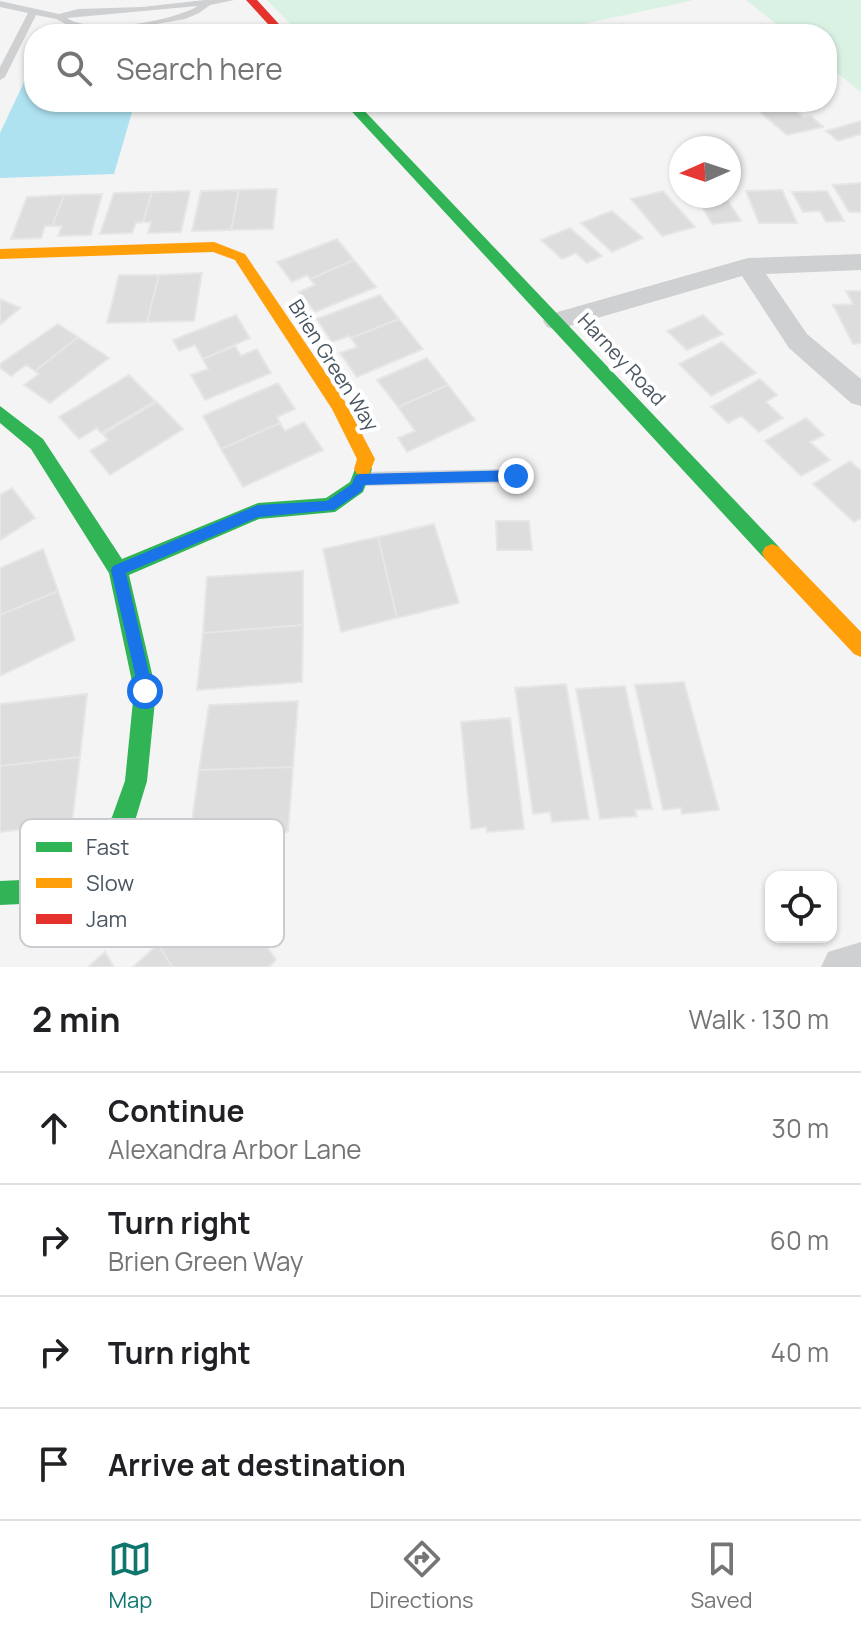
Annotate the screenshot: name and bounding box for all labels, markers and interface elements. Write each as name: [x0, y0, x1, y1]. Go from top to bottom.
search box: [24, 24, 837, 112]
icon: search: [52, 46, 96, 90]
text: Search here: [116, 48, 283, 89]
north arrow: [669, 136, 741, 208]
street label: Brien Green Way: [283, 294, 386, 436]
street label: Harney Road: [572, 307, 672, 411]
route end: [498, 458, 534, 494]
route start: [127, 673, 163, 709]
legend: [20, 819, 284, 947]
text: Fast: [86, 832, 129, 862]
text: Slow: [86, 868, 134, 898]
map controls: [765, 871, 837, 943]
button: locate: [765, 871, 837, 943]
text: Jam: [86, 904, 127, 934]
text: 2 min: [32, 996, 120, 1042]
text: Walk · 130 m: [689, 1001, 829, 1037]
text: Continue: [108, 1090, 244, 1131]
icon: ahead: [32, 1106, 76, 1150]
text: 30 m: [772, 1110, 829, 1146]
text: Alexandra Arbor Lane: [108, 1131, 362, 1167]
text: Turn right: [108, 1202, 251, 1243]
icon: right: [32, 1218, 76, 1262]
text: 60 m: [770, 1222, 829, 1258]
text: Brien Green Way: [108, 1243, 303, 1279]
icon: right: [32, 1330, 76, 1374]
text: Turn right: [108, 1332, 251, 1373]
text: 40 m: [771, 1334, 829, 1370]
icon: arrive: [32, 1442, 76, 1486]
text: Arrive at destination: [108, 1444, 406, 1485]
tab: Map: [108, 1537, 152, 1615]
tab: Directions: [369, 1537, 474, 1615]
tab: Saved: [691, 1537, 753, 1615]

